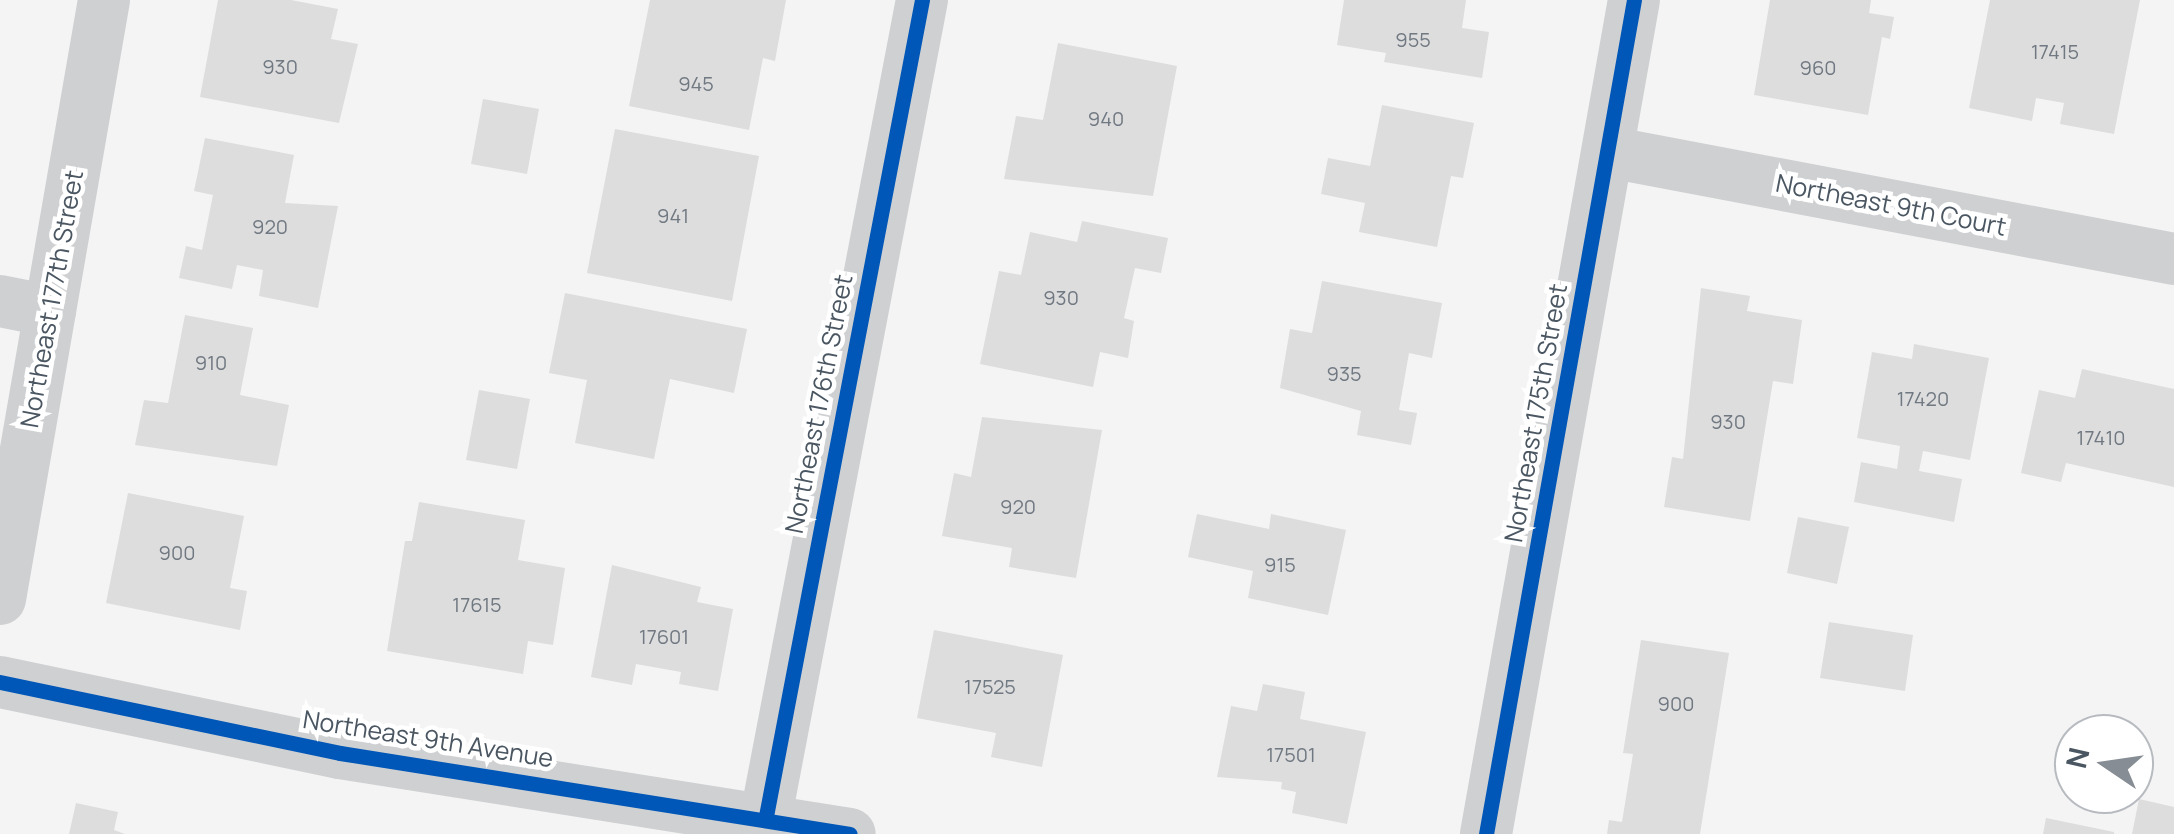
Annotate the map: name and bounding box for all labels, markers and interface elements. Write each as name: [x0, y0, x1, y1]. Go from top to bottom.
house number: 955: [1395, 27, 1431, 51]
house number: 17415: [2031, 39, 2079, 63]
house number: 930: [262, 54, 298, 78]
house number: 960: [1799, 55, 1837, 79]
house number: 945: [678, 71, 714, 95]
house number: 940: [1088, 106, 1124, 130]
street label: Northeast 177th Street: [15, 168, 89, 430]
street label: Northeast 9th Court: [1773, 168, 2009, 242]
house number: 941: [657, 203, 689, 227]
house number: 920: [252, 214, 288, 238]
street label: Northeast 176th Street: [779, 272, 859, 536]
street label: Northeast 175th Street: [1498, 281, 1574, 545]
house number: 930: [1043, 285, 1079, 309]
house number: 910: [195, 350, 227, 374]
house number: 935: [1326, 361, 1362, 385]
house number: 17420: [1897, 386, 1949, 410]
house number: 930: [1710, 409, 1746, 433]
house number: 17410: [2077, 425, 2125, 449]
house number: 920: [1000, 494, 1036, 518]
house number: 900: [159, 540, 195, 564]
house number: 915: [1264, 552, 1296, 576]
house number: 17615: [452, 592, 502, 616]
house number: 17601: [639, 624, 689, 648]
house number: 17525: [964, 674, 1016, 698]
house number: 900: [1658, 691, 1694, 715]
street label: Northeast 9th Avenue: [301, 704, 555, 774]
north arrow: [2054, 714, 2154, 814]
house number: 17501: [1266, 742, 1316, 766]
text: N: [2056, 744, 2097, 772]

